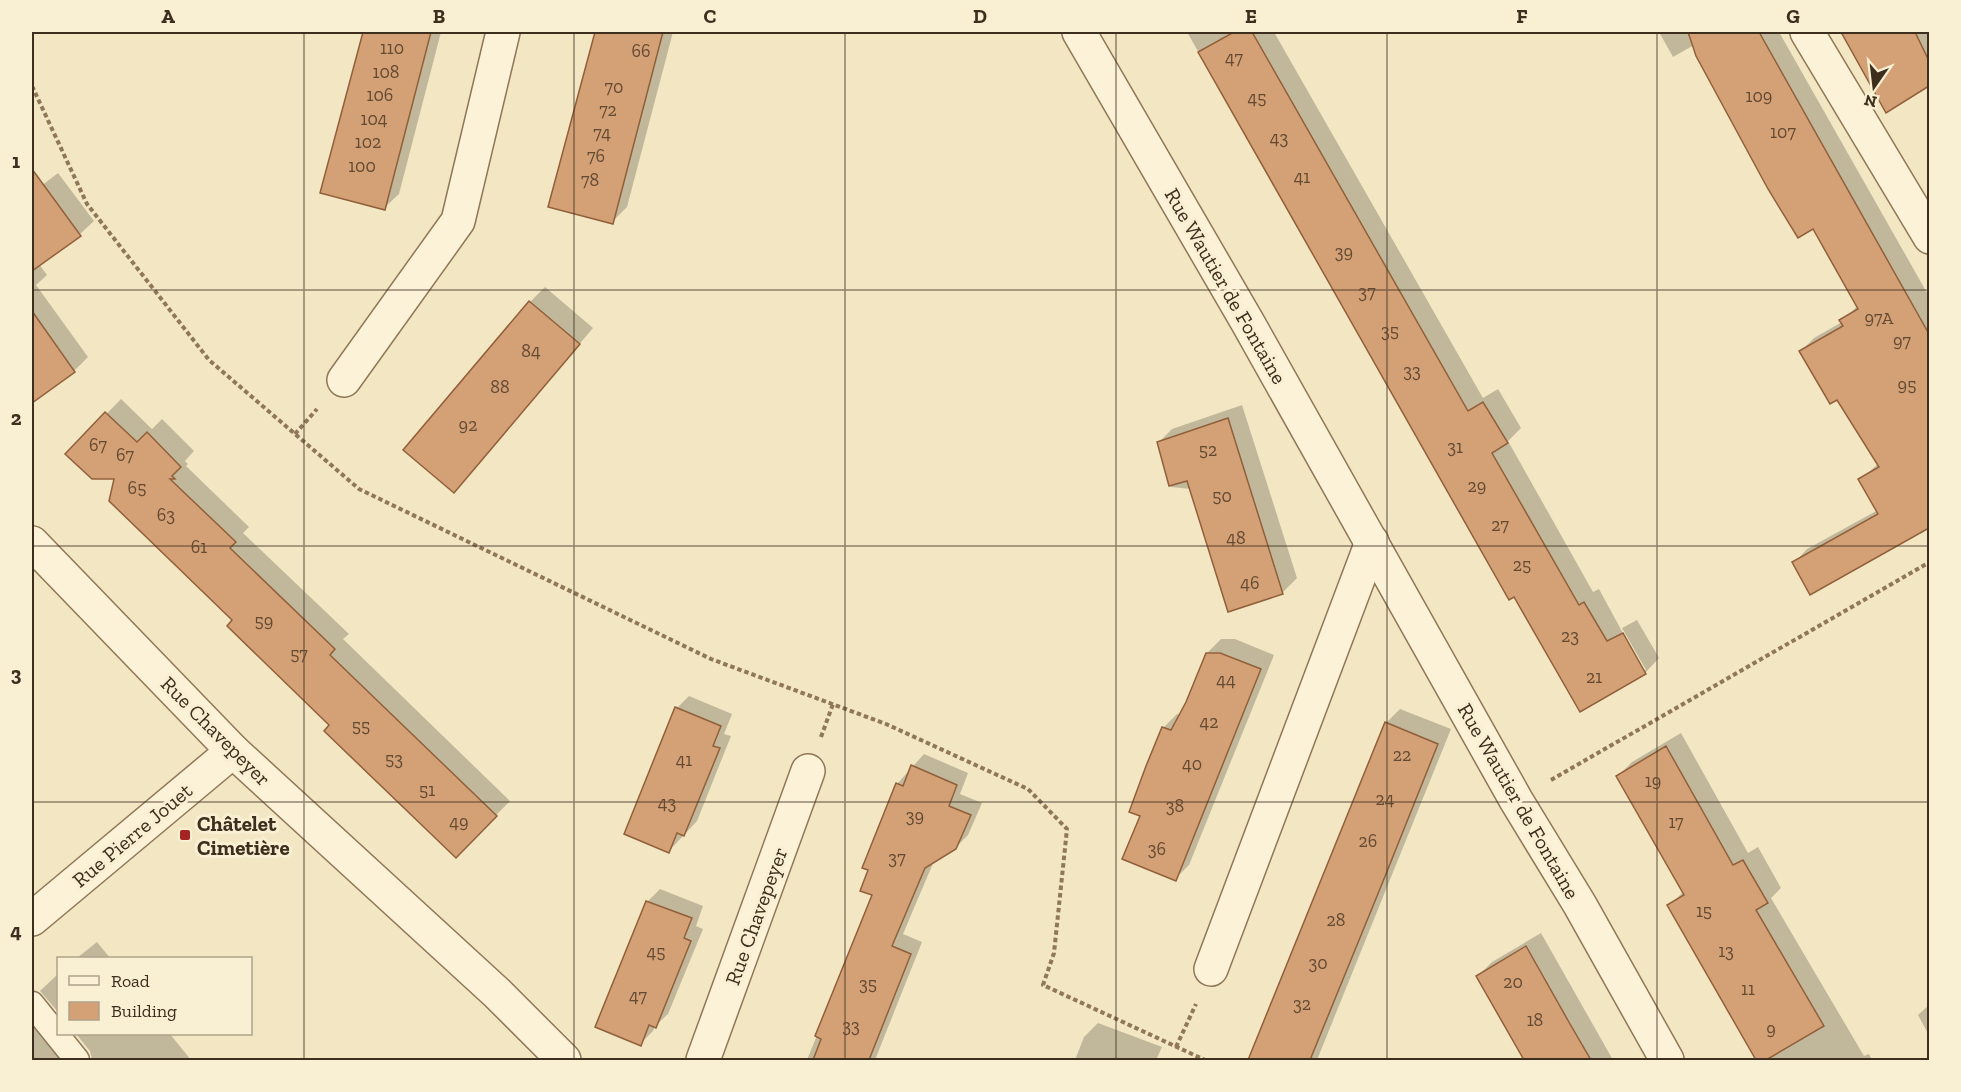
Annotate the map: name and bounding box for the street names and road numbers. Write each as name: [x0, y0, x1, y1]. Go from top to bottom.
street label: Rue Wautier de Fontaine: [1160, 184, 1292, 389]
street label: Rue Chavepeyer: [156, 671, 276, 791]
street label: Rue Wautier de Fontaine: [1453, 699, 1585, 904]
street label: Rue Pierre Jouet: [67, 778, 197, 892]
street label: Rue Chavepeyer: [719, 844, 793, 988]

